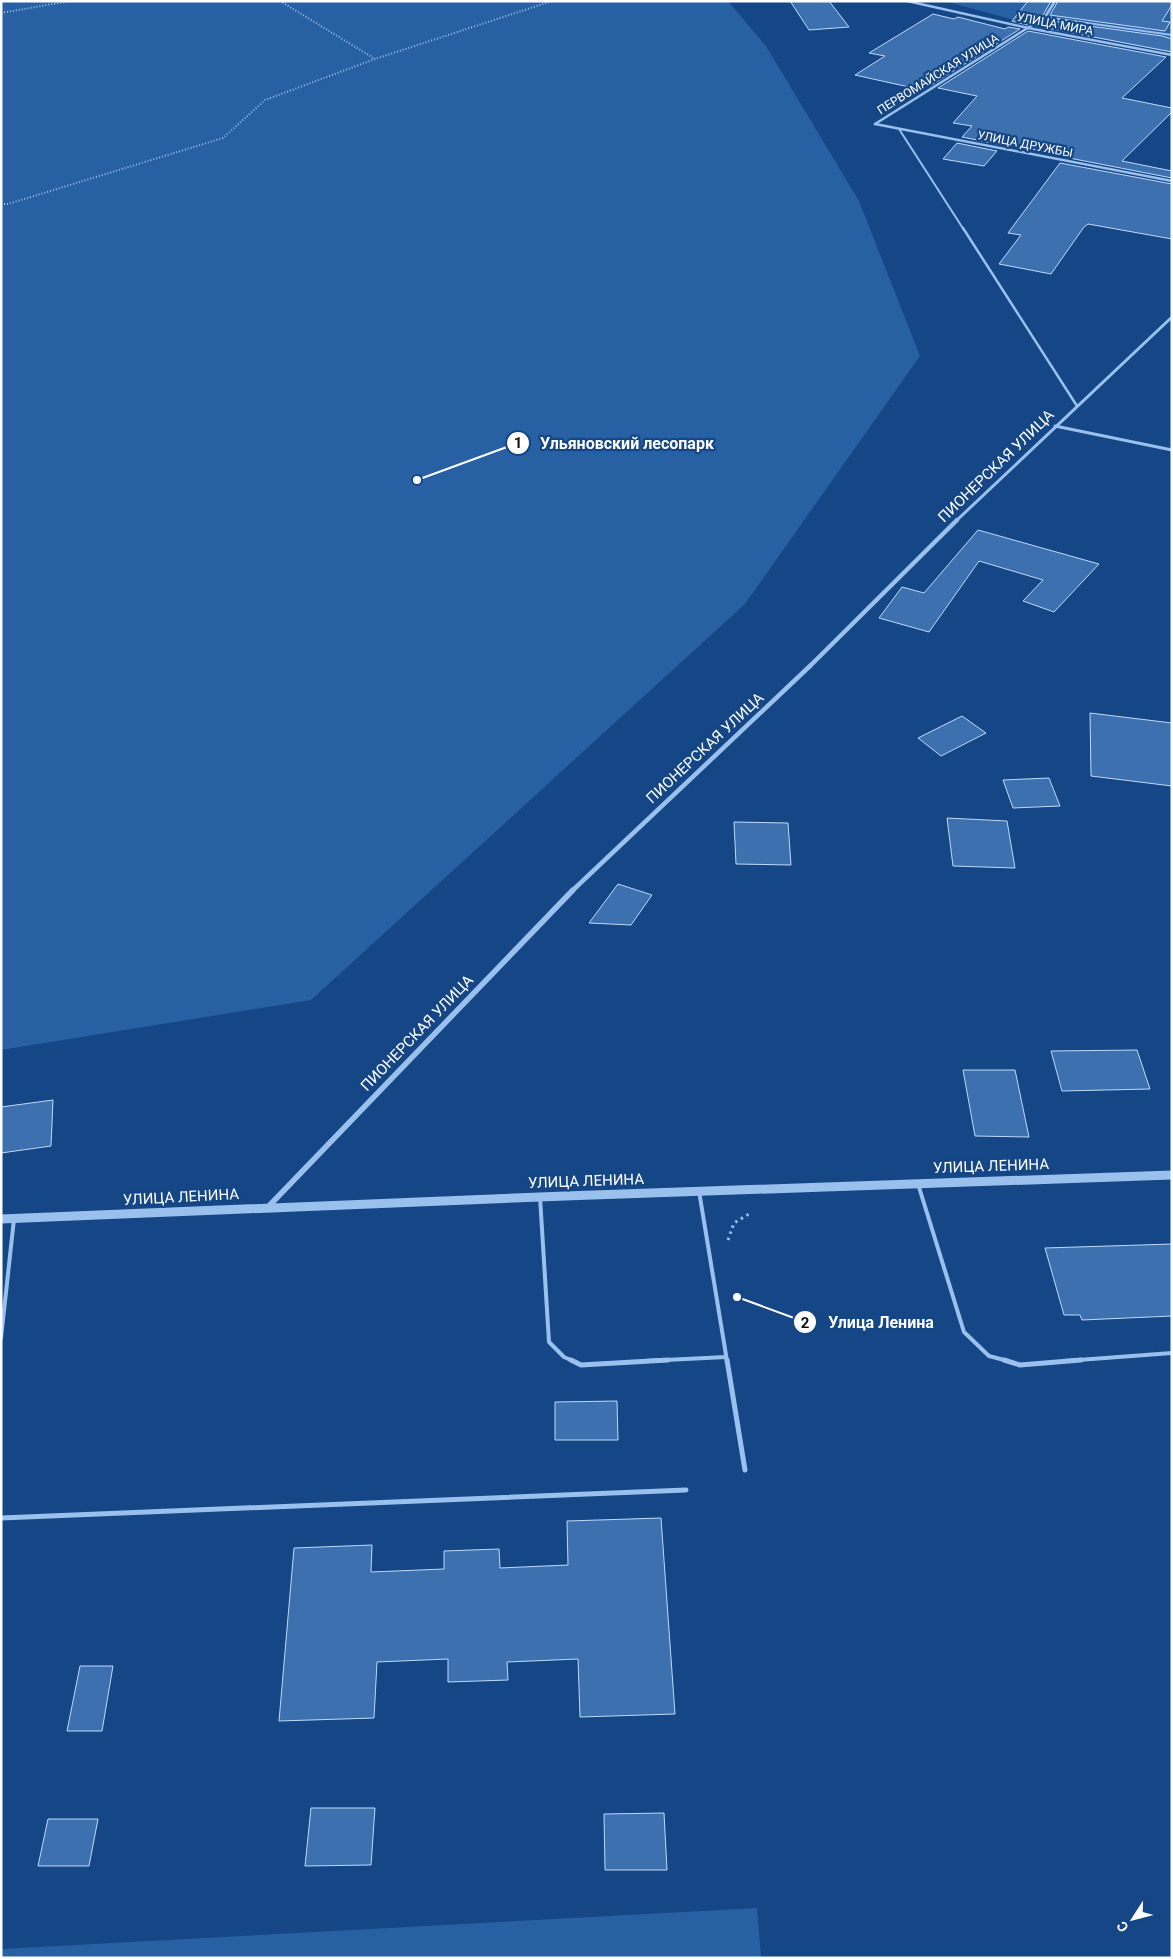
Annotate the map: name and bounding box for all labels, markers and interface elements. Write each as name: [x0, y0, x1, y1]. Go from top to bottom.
street label: УЛИЦА МИРА: [1016, 10, 1095, 38]
street label: ПЕРВОМАЙСКАЯ УЛИЦА: [874, 30, 1001, 117]
street label: УЛИЦА ДРУЖБЫ: [976, 128, 1074, 160]
street label: ПИОНЕРСКАЯ УЛИЦА: [934, 406, 1058, 526]
callout: Ульяновский лесопарк: [505, 427, 724, 458]
text: 1: [514, 434, 522, 452]
text: Ульяновский лесопарк: [540, 434, 715, 453]
street label: ПИОНЕРСКАЯ УЛИЦА: [643, 689, 768, 807]
street label: ПИОНЕРСКАЯ УЛИЦА: [357, 971, 477, 1095]
street label: УЛИЦА ЛЕНИНА: [933, 1155, 1050, 1177]
street label: УЛИЦА ЛЕНИНА: [528, 1170, 645, 1192]
street label: УЛИЦА ЛЕНИНА: [123, 1185, 240, 1209]
callout: Улица Ленина: [793, 1307, 943, 1338]
text: Улица Ленина: [828, 1313, 934, 1332]
text: 2: [801, 1314, 810, 1332]
north arrow: [1108, 1894, 1158, 1944]
text: С: [1113, 1918, 1132, 1935]

